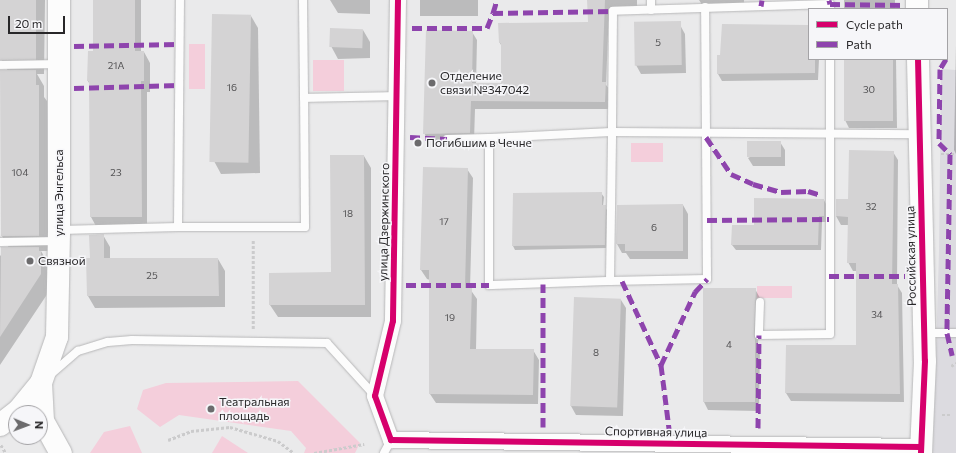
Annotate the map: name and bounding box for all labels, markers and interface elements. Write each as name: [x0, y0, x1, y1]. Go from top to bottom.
scale bar: [10, 8, 67, 34]
legend: [808, 8, 948, 60]
text: 20 m: [15, 16, 42, 30]
text: Cycle path: [846, 17, 903, 31]
house number: 5: [655, 37, 661, 49]
text: Path: [846, 37, 872, 51]
house number: 21А: [108, 60, 124, 72]
place label: Отделение связи №347042: [440, 69, 529, 97]
marker: Отделение связи №347042: [427, 78, 437, 88]
house number: 16: [227, 82, 237, 94]
house number: 30: [863, 84, 875, 96]
place label: Погибшим в Чечне: [426, 136, 532, 150]
marker: Погибшим в Чечне: [413, 138, 423, 148]
street label: улица Энгельса: [52, 150, 66, 236]
street label: улица Дзержинского: [376, 163, 392, 281]
house number: 104: [12, 167, 28, 179]
house number: 23: [110, 167, 122, 179]
house number: 32: [865, 201, 877, 213]
street label: Российская улица: [903, 206, 919, 306]
house number: 18: [343, 208, 353, 220]
house number: 17: [439, 216, 449, 228]
house number: 6: [651, 222, 657, 234]
place label: Связной: [38, 254, 86, 268]
marker: Связной: [25, 256, 35, 266]
house number: 25: [146, 270, 158, 282]
house number: 34: [871, 309, 883, 321]
house number: 19: [445, 312, 455, 324]
house number: 4: [726, 339, 732, 351]
house number: 8: [593, 347, 599, 359]
place label: Театральная площадь: [219, 395, 290, 423]
marker: Театральная площадь: [206, 404, 216, 414]
north arrow: [8, 405, 48, 445]
text: N: [33, 421, 46, 429]
street label: Спортивная улица: [605, 424, 707, 440]

